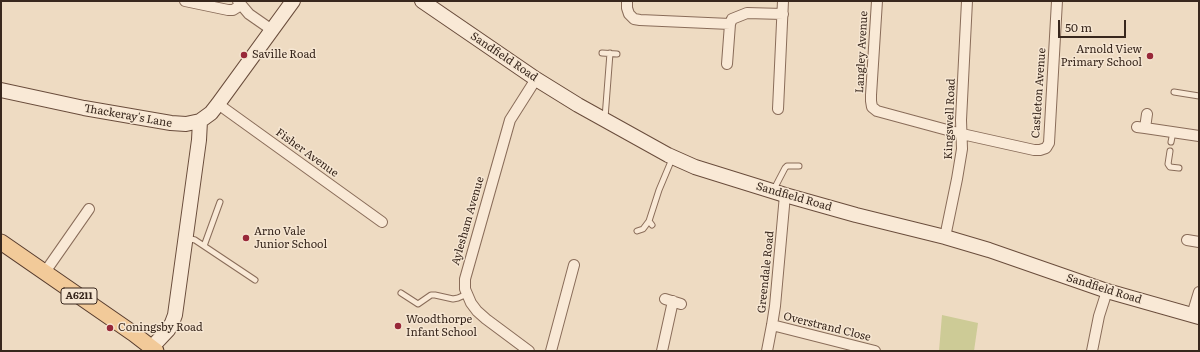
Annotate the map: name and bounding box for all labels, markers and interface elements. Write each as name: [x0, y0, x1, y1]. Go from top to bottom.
street label: Langley Avenue: [853, 11, 871, 93]
scale bar: [1060, 12, 1128, 38]
text: 50 m: [1065, 18, 1092, 36]
street label: Sandfield Road: [468, 30, 540, 84]
place label: Arnold View Primary School: [1061, 43, 1142, 69]
street label: Castleton Avenue: [1029, 47, 1049, 139]
place label: Saville Road: [252, 48, 316, 62]
marker: Saville Road: [239, 50, 249, 60]
marker: Arnold View Primary School: [1145, 51, 1155, 61]
street label: Kingswell Road: [942, 78, 958, 160]
street label: Thackeray's Lane: [83, 102, 173, 130]
street label: Fisher Avenue: [273, 126, 341, 180]
street label: Aylesham Avenue: [449, 175, 487, 267]
street label: Sandfield Road: [755, 180, 833, 214]
place label: Arno Vale Junior School: [254, 225, 327, 251]
street label: Greendale Road: [755, 230, 777, 314]
marker: Arno Vale Junior School: [241, 233, 251, 243]
street label: Sandfield Road: [1065, 271, 1143, 307]
road number: A6211: [61, 288, 97, 304]
street label: Overstrand Close: [782, 310, 872, 344]
place label: Woodthorpe Infant School: [406, 313, 477, 339]
place label: Coningsby Road: [118, 321, 203, 335]
marker: Woodthorpe Infant School: [393, 321, 403, 331]
marker: Coningsby Road: [105, 323, 115, 333]

